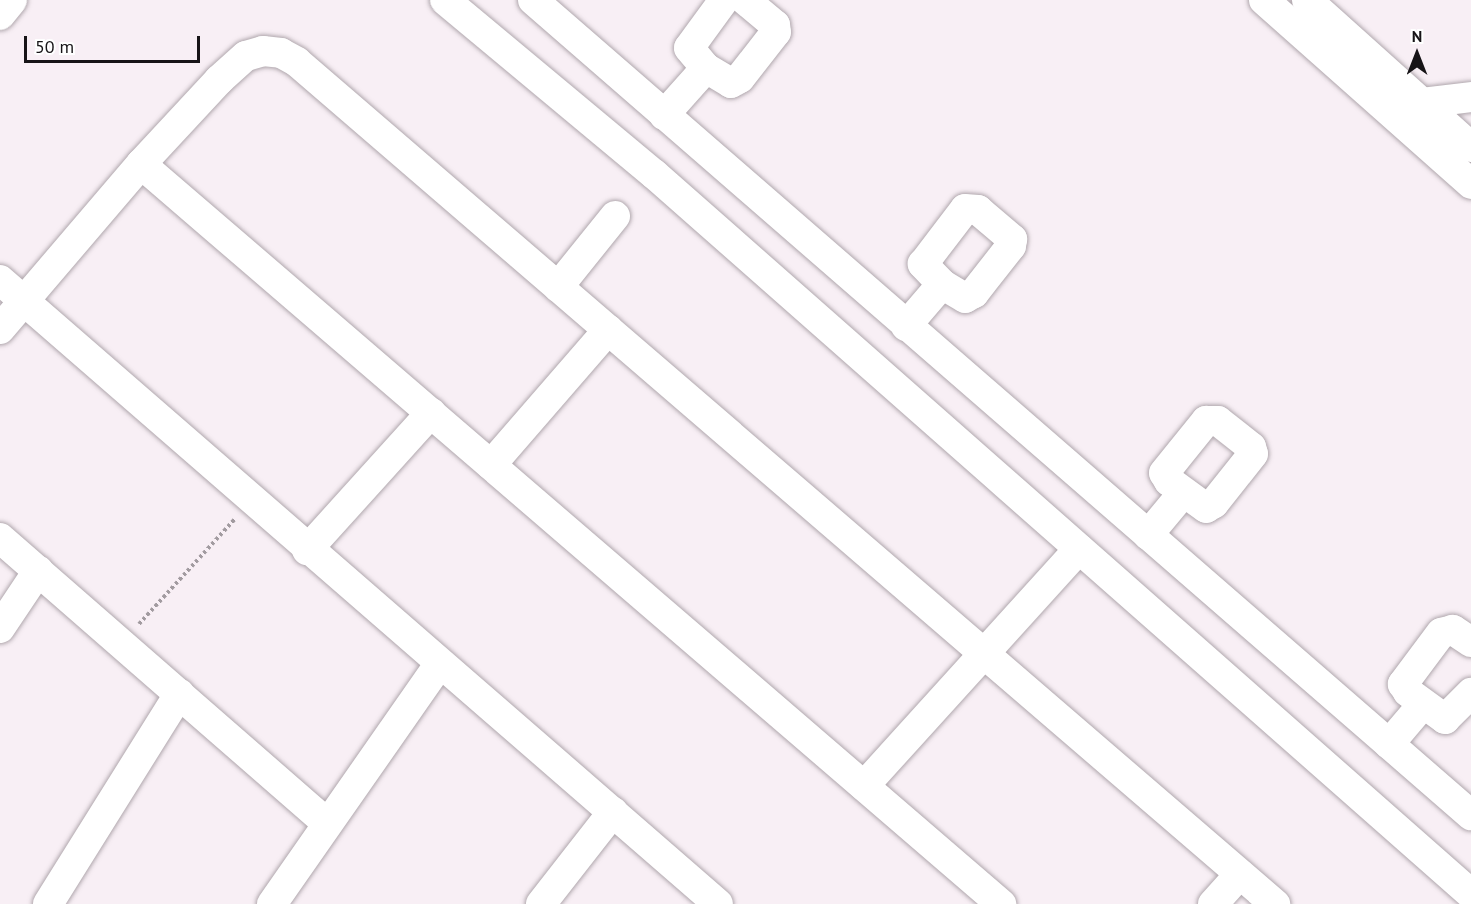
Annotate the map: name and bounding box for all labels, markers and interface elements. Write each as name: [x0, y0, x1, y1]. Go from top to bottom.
scale bar: [27, 24, 202, 62]
north arrow: [1387, 24, 1447, 84]
text: N: [1412, 26, 1422, 46]
text: 50 m: [35, 35, 74, 58]

